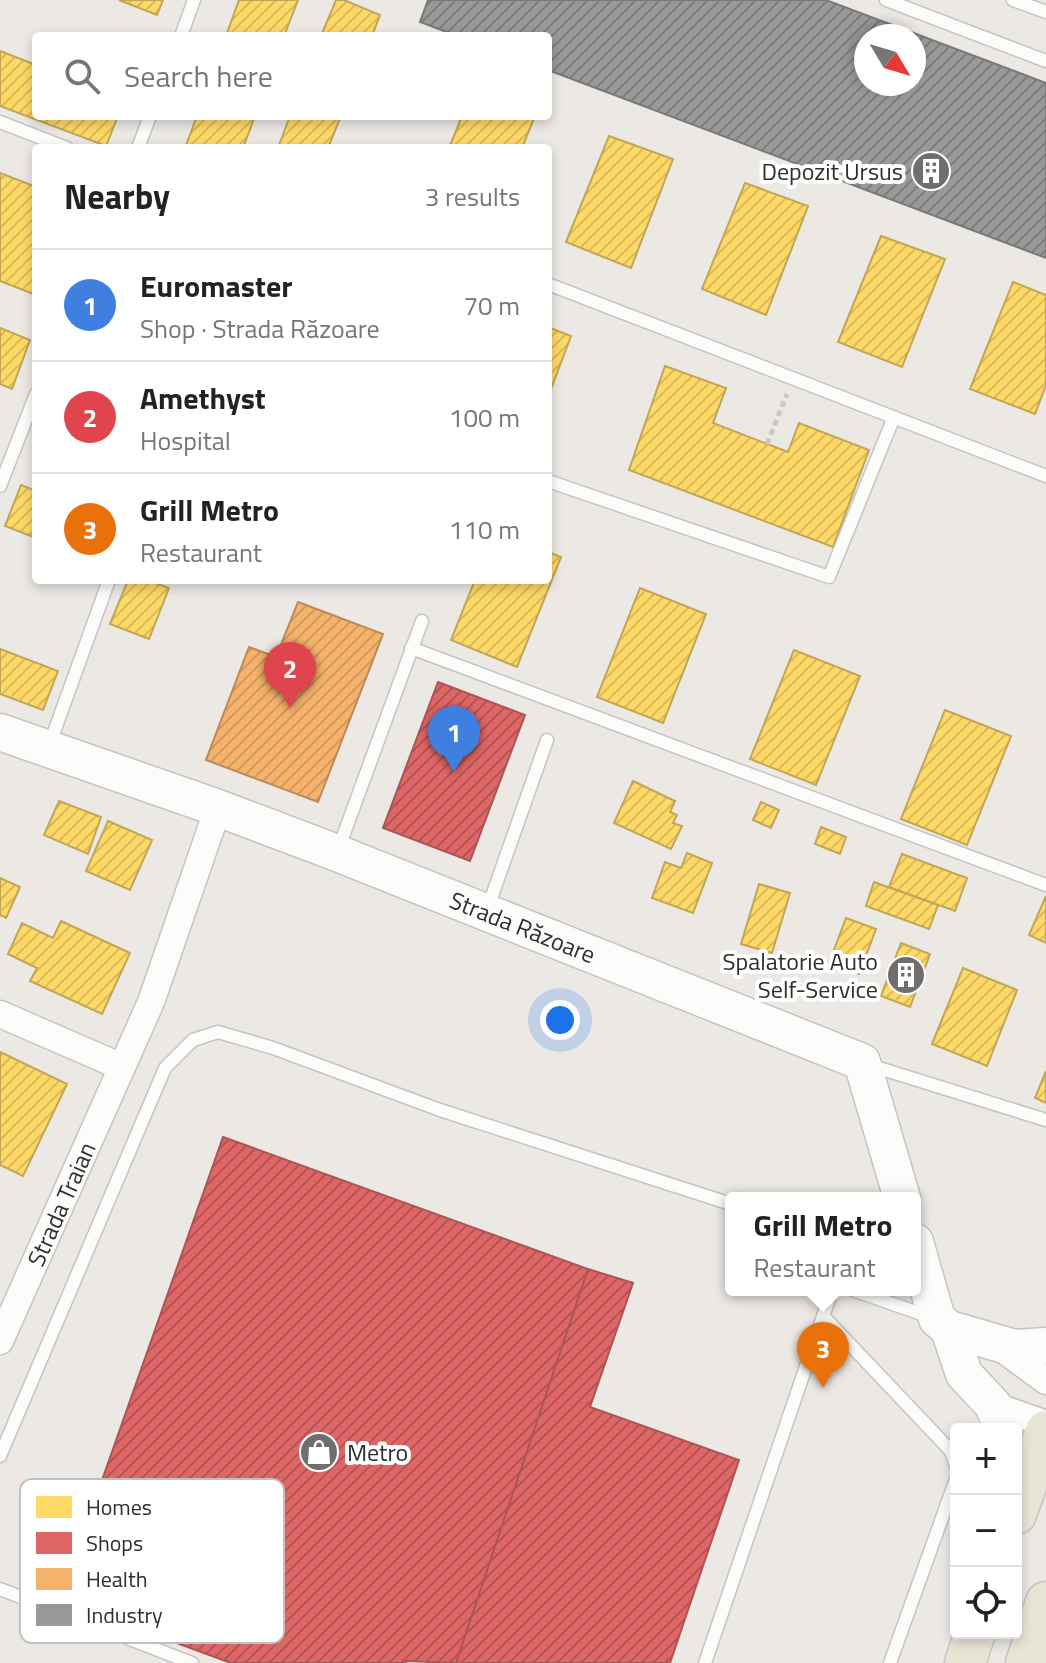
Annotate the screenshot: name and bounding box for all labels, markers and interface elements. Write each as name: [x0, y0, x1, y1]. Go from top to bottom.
north arrow: [854, 24, 926, 96]
search box: [32, 32, 552, 120]
text: Search here: [124, 53, 273, 99]
icon: search: [60, 54, 104, 98]
building icon: Depozit Ursus: [910, 150, 952, 192]
place label: Depozit Ursus: [761, 153, 903, 189]
text: Nearby: [64, 170, 170, 222]
text: 3 results: [425, 177, 520, 216]
text: Euromaster: [140, 263, 292, 309]
text: 1: [83, 286, 97, 325]
text: 70 m: [463, 286, 520, 325]
text: Shop · Strada Răzoare: [140, 309, 380, 348]
text: Amethyst: [140, 375, 266, 421]
text: 2: [83, 398, 97, 437]
text: 100 m: [449, 398, 520, 437]
text: Hospital: [140, 421, 231, 460]
text: Grill Metro: [140, 487, 279, 533]
text: 3: [83, 510, 97, 549]
text: 110 m: [449, 510, 520, 549]
text: Restaurant: [140, 533, 262, 572]
pin: 2: [264, 642, 316, 708]
pin: 1: [428, 706, 480, 772]
street label: Strada Răzoare: [444, 882, 601, 972]
place label: Spalatorie Auto Self-Service: [723, 943, 878, 1007]
building icon: Spalatorie Auto Self-Service: [885, 954, 927, 996]
your location: [540, 1000, 580, 1040]
street label: Strada Traian: [18, 1136, 104, 1272]
popup: [725, 1192, 921, 1296]
text: Grill Metro: [754, 1202, 892, 1248]
text: Restaurant: [754, 1248, 876, 1287]
pin: 3: [797, 1322, 849, 1388]
map controls: [950, 1423, 1022, 1639]
button: +: [950, 1423, 1022, 1495]
shop icon: Metro: [298, 1431, 340, 1473]
place label: Metro: [347, 1434, 408, 1470]
legend: [20, 1479, 284, 1643]
text: Homes: [86, 1490, 152, 1524]
button: −: [950, 1495, 1022, 1567]
text: Shops: [86, 1526, 143, 1560]
text: Health: [86, 1562, 148, 1596]
button: locate: [950, 1567, 1022, 1639]
text: Industry: [86, 1598, 163, 1632]

